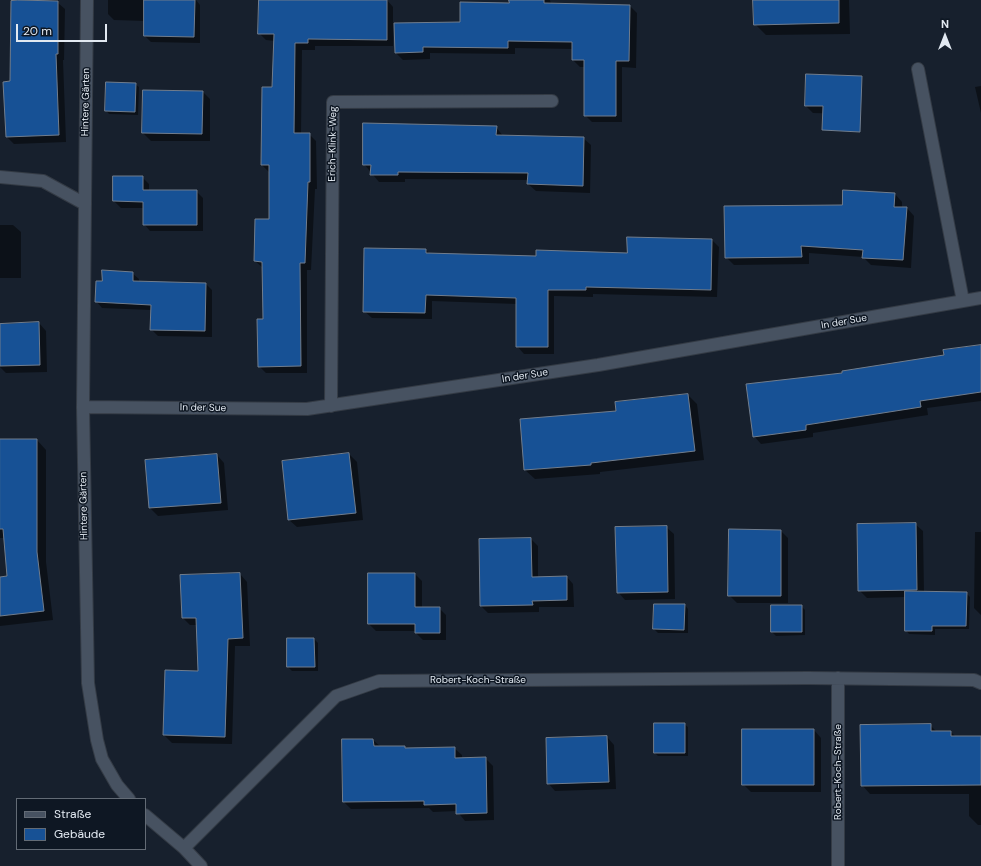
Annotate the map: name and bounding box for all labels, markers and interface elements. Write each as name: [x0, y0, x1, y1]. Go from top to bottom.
scale bar: [18, 16, 109, 42]
north arrow: [925, 16, 965, 56]
text: N: [941, 17, 949, 31]
text: 20 m: [23, 23, 52, 39]
street label: Hintere Gärten: [79, 68, 93, 136]
street label: Erich-Klink-Weg: [326, 106, 340, 182]
street label: In der Sue: [820, 312, 868, 332]
street label: In der Sue: [501, 366, 549, 386]
street label: In der Sue: [180, 402, 226, 414]
street label: Hintere Gärten: [77, 472, 91, 540]
street label: Robert-Koch-Straße: [430, 674, 526, 686]
street label: Robert-Koch-Straße: [832, 724, 844, 820]
legend: [16, 798, 146, 850]
text: Straße: [54, 806, 91, 822]
text: Gebäude: [54, 826, 105, 842]

